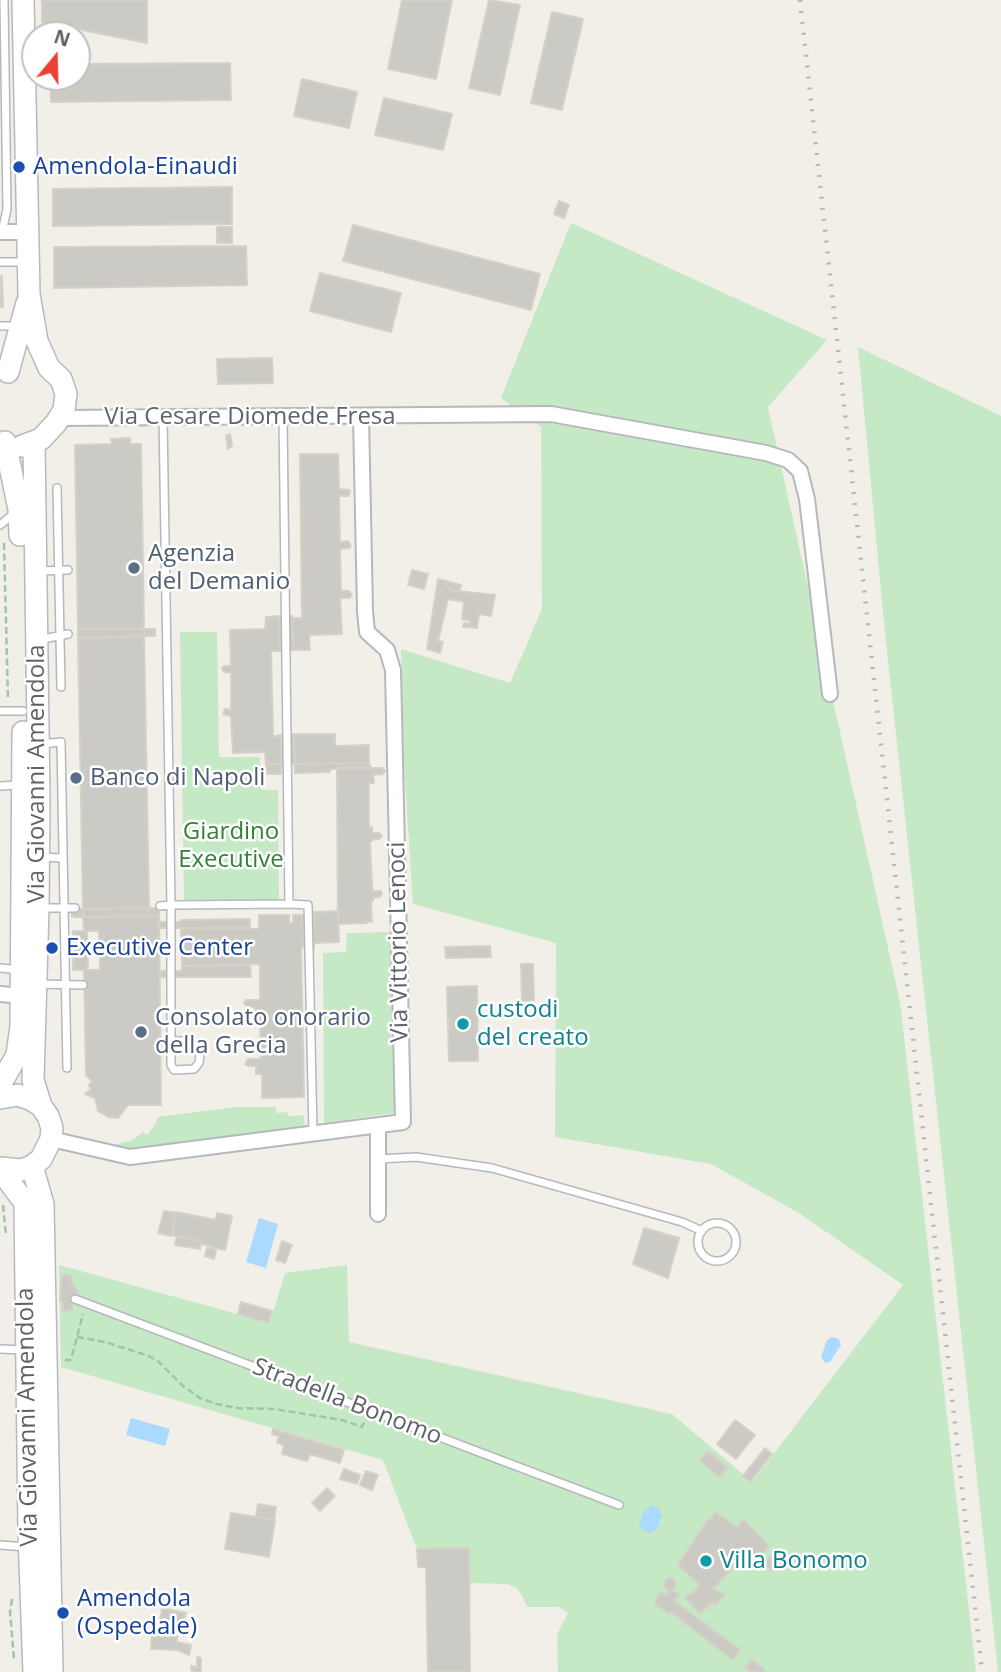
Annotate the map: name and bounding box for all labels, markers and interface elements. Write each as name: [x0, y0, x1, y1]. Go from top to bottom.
north arrow: [21, 21, 91, 91]
text: N: [51, 23, 74, 53]
place label: Amendola-Einaudi: [33, 153, 238, 181]
marker: Amendola-Einaudi: [11, 159, 27, 175]
street label: Via Cesare Diomede Fresa: [104, 403, 396, 431]
place label: Agenzia del Demanio: [148, 540, 290, 596]
marker: Agenzia del Demanio: [126, 560, 142, 576]
street label: Via Giovanni Amendola: [23, 644, 51, 904]
place label: Banco di Napoli: [90, 764, 265, 792]
marker: Banco di Napoli: [68, 770, 84, 786]
park label: Giardino Executive: [178, 818, 284, 874]
street label: Via Vittorio Lenoci: [383, 841, 415, 1043]
place label: Executive Center: [66, 934, 253, 962]
marker: Executive Center: [44, 940, 60, 956]
place label: custodi del creato: [477, 996, 589, 1052]
place label: Consolato onorario della Grecia: [155, 1004, 371, 1060]
marker: custodi del creato: [455, 1016, 471, 1032]
marker: Consolato onorario della Grecia: [133, 1024, 149, 1040]
street label: Via Giovanni Amendola: [11, 1287, 45, 1547]
street label: Stradella Bonomo: [248, 1353, 446, 1451]
place label: Villa Bonomo: [720, 1547, 868, 1575]
marker: Villa Bonomo: [698, 1553, 714, 1569]
place label: Amendola (Ospedale): [77, 1585, 197, 1641]
marker: Amendola (Ospedale): [55, 1605, 71, 1621]

